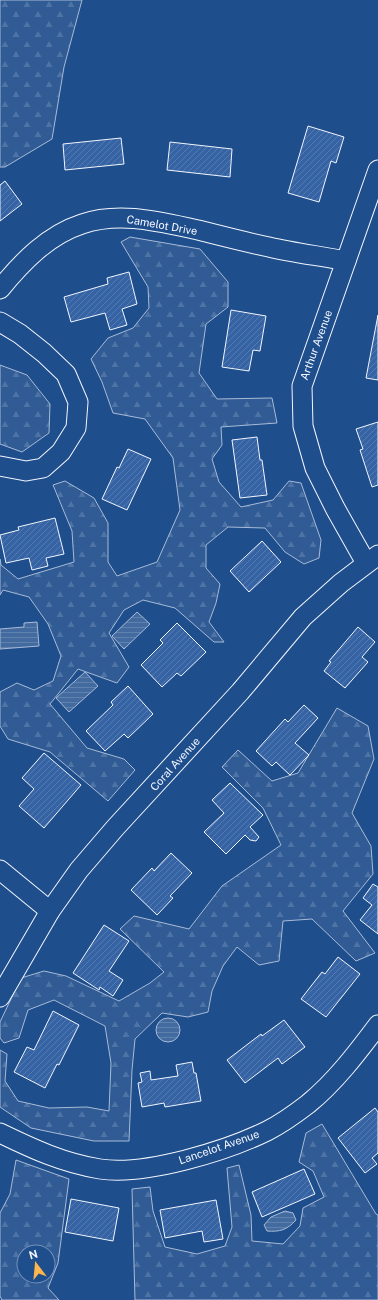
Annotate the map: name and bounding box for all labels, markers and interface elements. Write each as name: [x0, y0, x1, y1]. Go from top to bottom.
street label: Camelot Drive: [126, 213, 198, 237]
street label: Arthur Avenue: [298, 308, 334, 382]
street label: Coral Avenue: [148, 735, 202, 793]
street label: Lancelot Avenue: [177, 1128, 261, 1166]
north arrow: [16, 1244, 56, 1284]
text: N: [27, 1247, 39, 1261]

